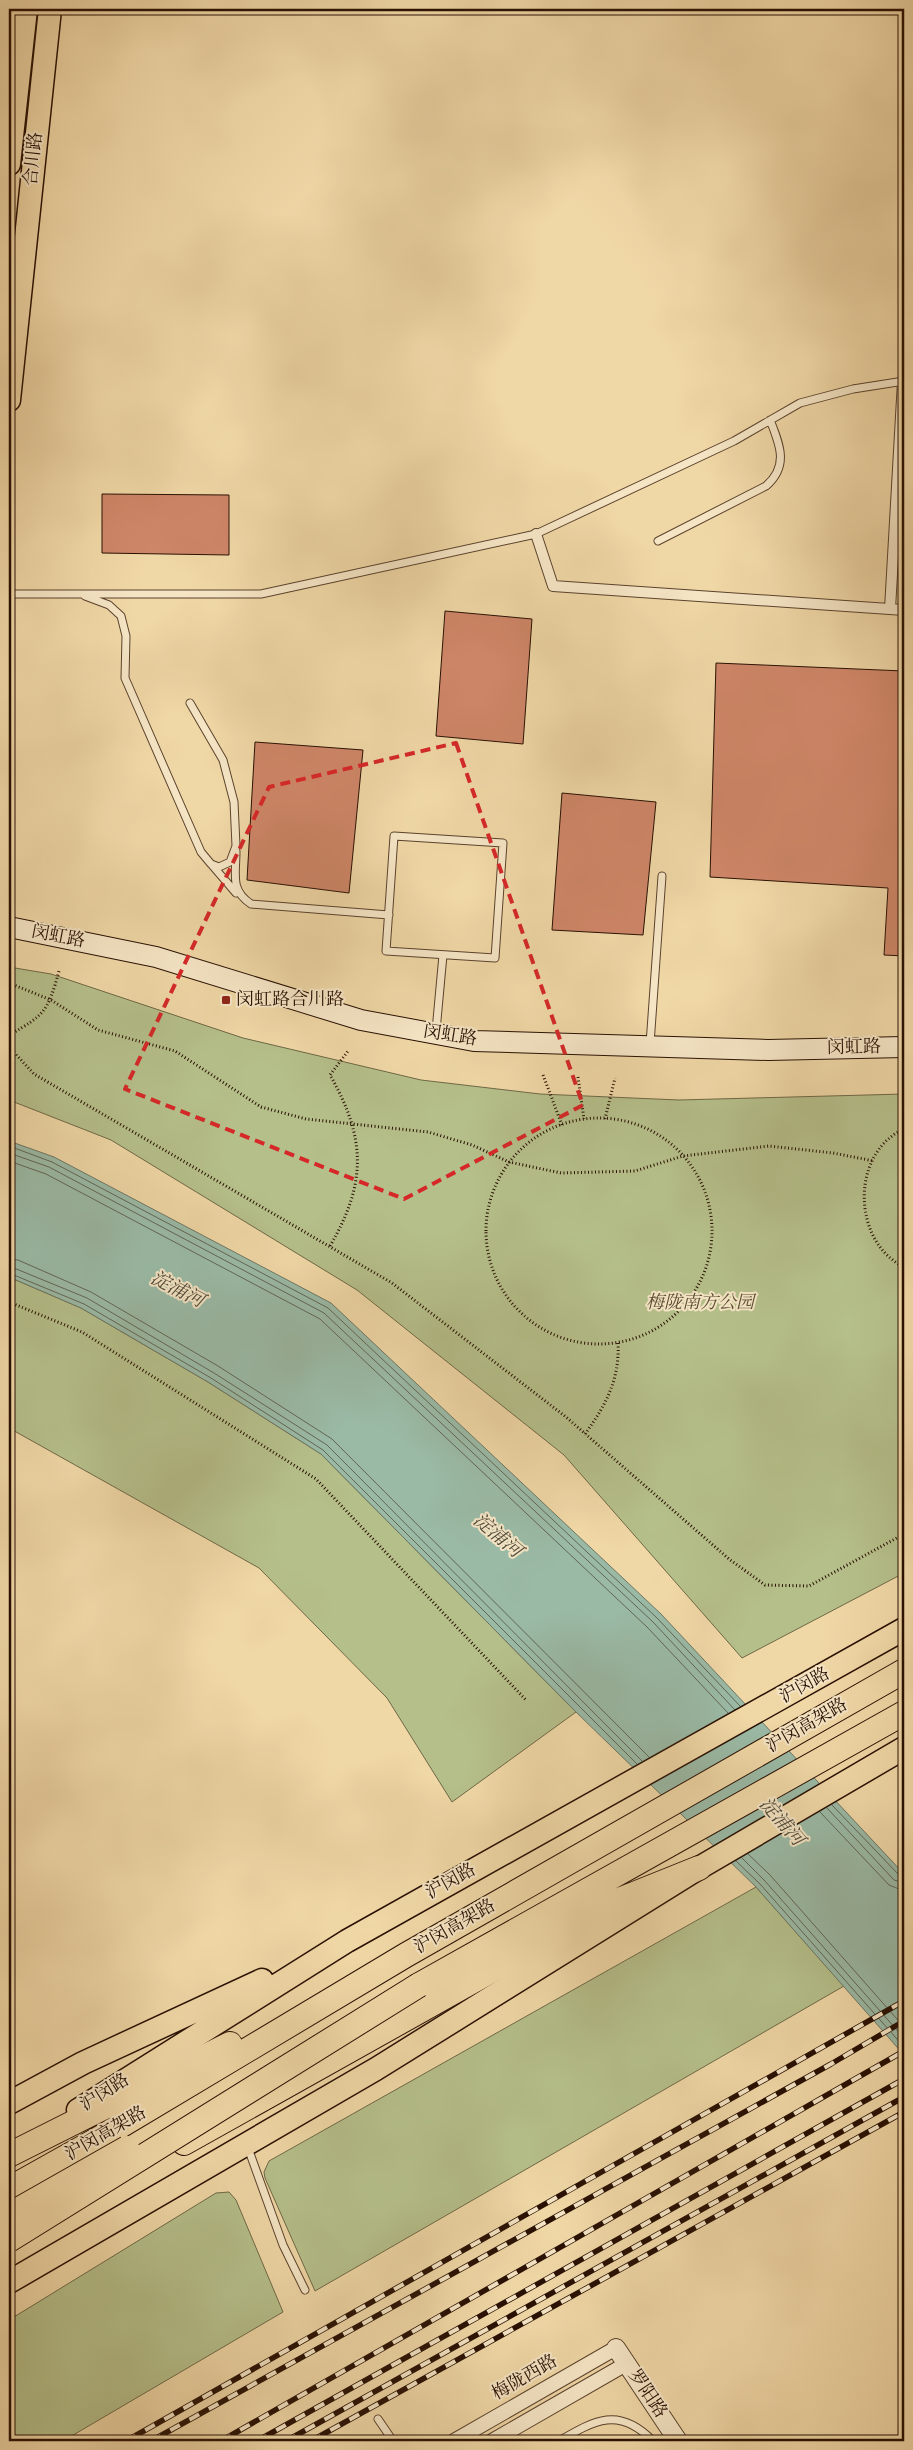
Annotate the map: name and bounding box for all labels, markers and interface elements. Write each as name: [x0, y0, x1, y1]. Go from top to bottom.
street label: 合川路: [20, 131, 48, 187]
street label: 闵虹路: [29, 921, 87, 953]
place label: 闵虹路合川路: [236, 989, 344, 1012]
marker: 闵虹路合川路: [220, 994, 232, 1006]
street label: 闵虹路: [422, 1020, 478, 1052]
street label: 闵虹路: [827, 1036, 881, 1060]
water label: 淀浦河: [146, 1266, 211, 1315]
park label: 梅陇南方公园: [646, 1292, 757, 1315]
water label: 淀浦河: [467, 1508, 529, 1565]
street label: 沪闵路: [776, 1663, 834, 1709]
street label: 沪闵高架路: [762, 1694, 852, 1758]
water label: 淀浦河: [753, 1793, 811, 1854]
street label: 沪闵路: [422, 1859, 480, 1905]
street label: 沪闵高架路: [410, 1895, 500, 1959]
street label: 沪闵路: [76, 2069, 134, 2117]
street label: 沪闵高架路: [61, 2102, 151, 2166]
street label: 梅陇西路: [488, 2350, 562, 2406]
street label: 罗阳路: [622, 2365, 672, 2423]

